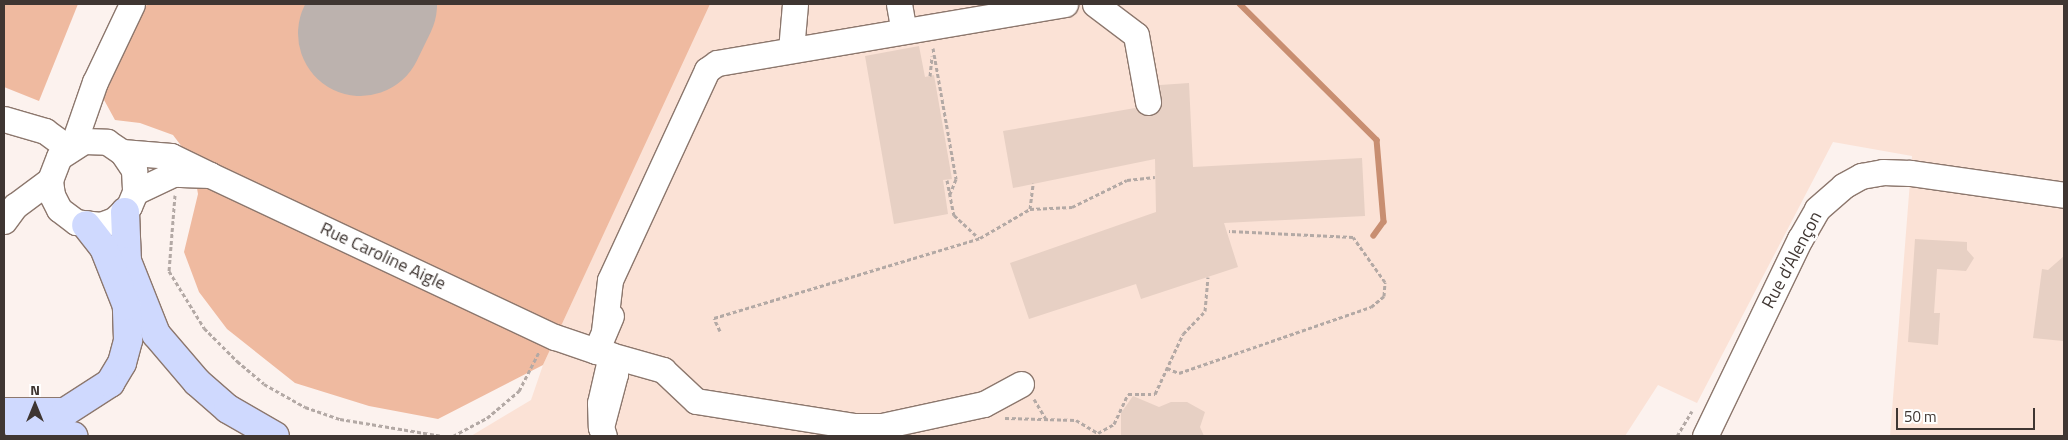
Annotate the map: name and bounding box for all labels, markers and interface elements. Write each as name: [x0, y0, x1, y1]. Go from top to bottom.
street label: Rue d’Alençon: [1757, 208, 1827, 312]
street label: Rue Caroline Aigle: [317, 217, 449, 295]
text: N: [30, 379, 40, 400]
north arrow: [10, 380, 60, 430]
scale bar: [1898, 398, 2037, 430]
text: 50 m: [1904, 405, 1937, 428]

